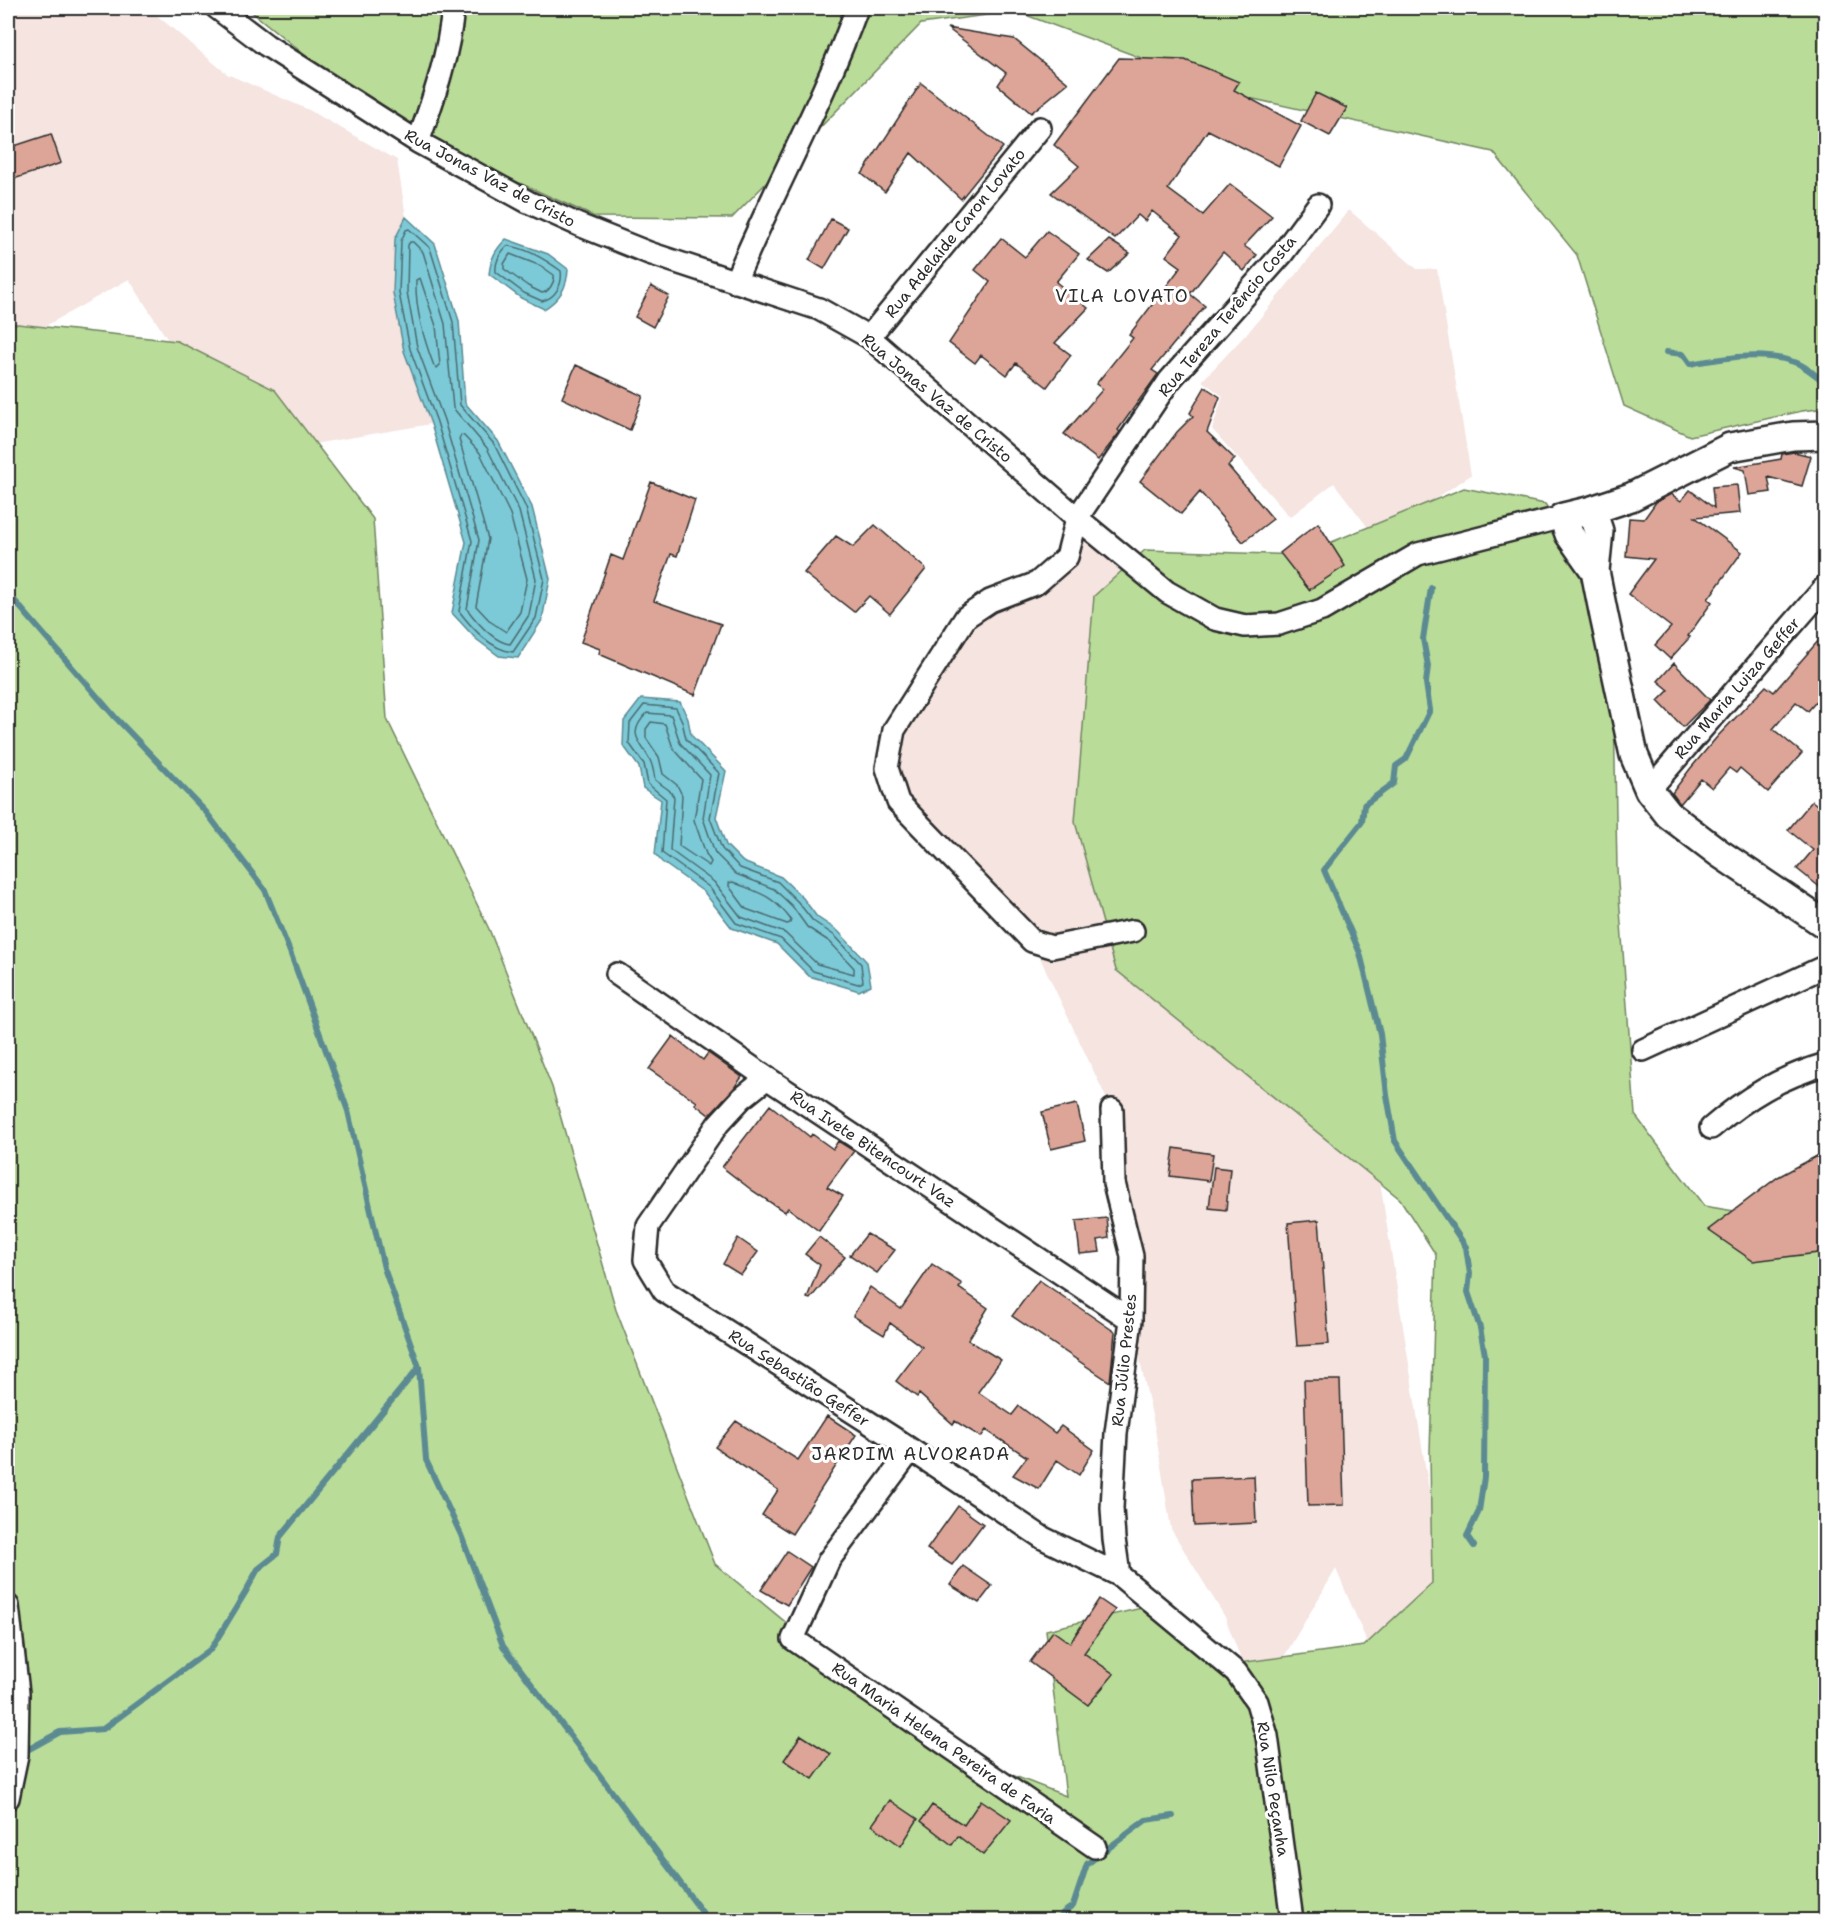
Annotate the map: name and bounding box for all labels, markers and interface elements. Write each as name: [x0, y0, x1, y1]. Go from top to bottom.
street label: Rua Jonas Vaz de Cristo: [401, 124, 579, 232]
street label: Rua Adelaide Caron Lovato: [880, 144, 1030, 322]
street label: Rua Tereza Terêncio Costa: [1153, 231, 1301, 401]
district label: VILA LOVATO: [1055, 284, 1189, 308]
street label: Rua Jonas Vaz de Cristo: [857, 329, 1017, 467]
street label: Rua Maria Luiza Geffer: [1670, 613, 1804, 763]
street label: Rua Ivete Bitencourt Vaz: [786, 1086, 960, 1212]
street label: Rua Júlio Prestes: [1107, 1292, 1141, 1428]
street label: Rua Sebastião Geffer: [724, 1325, 874, 1431]
district label: JARDIM ALVORADA: [811, 1442, 1011, 1466]
street label: Rua Maria Helena Pereira de Faria: [828, 1657, 1060, 1829]
street label: Rua Nilo Peçanha: [1252, 1720, 1294, 1858]

